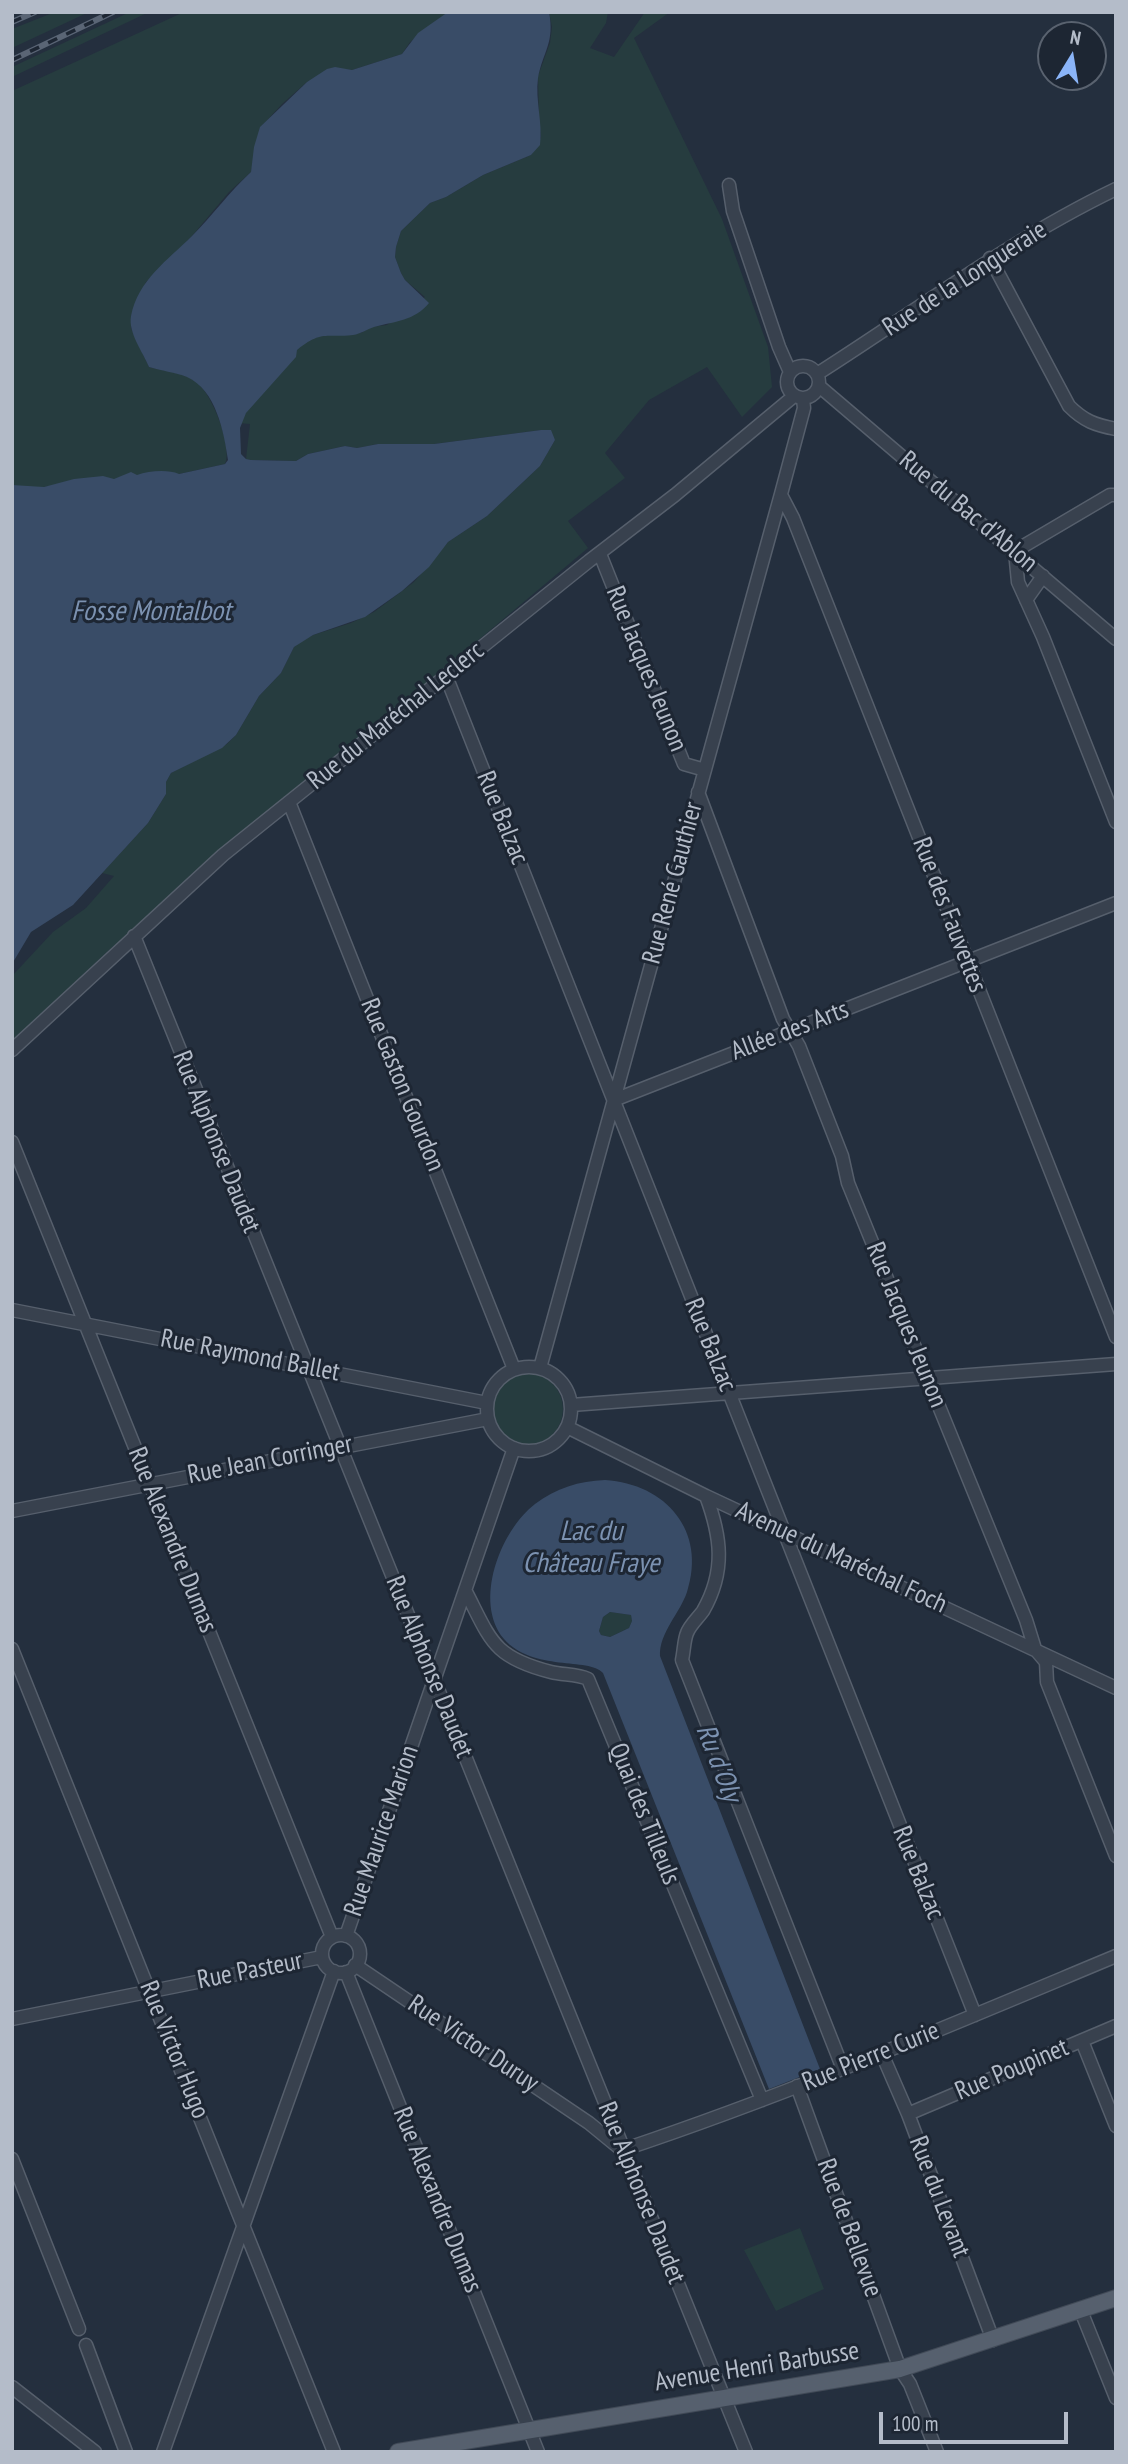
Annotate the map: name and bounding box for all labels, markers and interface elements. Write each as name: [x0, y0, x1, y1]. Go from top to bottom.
north arrow: [1037, 21, 1107, 91]
text: N: [1068, 25, 1083, 50]
street label: Rue de la Longueraie: [877, 214, 1053, 344]
street label: Rue du Bac d'Ablon: [892, 445, 1044, 579]
street label: Rue Jacques Jeunon: [599, 582, 693, 756]
water label: Fosse Montalbot: [71, 595, 231, 629]
street label: Rue du Maréchal Leclerc: [301, 635, 491, 797]
street label: Rue Balzac: [469, 767, 535, 869]
street label: Rue René Gauthier: [636, 799, 710, 967]
street label: Rue des Fauvettes: [905, 833, 993, 997]
street label: Rue Gaston Gourdon: [353, 994, 451, 1176]
street label: Allée des Arts: [727, 994, 853, 1068]
street label: Rue Alphonse Daudet: [165, 1047, 267, 1237]
street label: Rue Jacques Jeunon: [859, 1238, 953, 1412]
street label: Rue Balzac: [677, 1294, 743, 1396]
street label: Rue Raymond Ballet: [158, 1323, 342, 1389]
street label: Rue Jean Corringer: [185, 1429, 355, 1491]
street label: Rue Alexandre Dumas: [121, 1443, 223, 1637]
street label: Avenue du Maréchal Foch: [731, 1495, 951, 1621]
water label: Lac du Château Fraye: [522, 1515, 660, 1581]
street label: Rue Alphonse Daudet: [378, 1572, 480, 1762]
water label: Ru d'Oly: [688, 1720, 748, 1806]
street label: Quai des Tilleuls: [602, 1739, 686, 1889]
street label: Rue Maurice Marion: [338, 1742, 426, 1920]
street label: Rue Balzac: [885, 1822, 951, 1924]
street label: Rue Pasteur: [195, 1946, 305, 1996]
street label: Rue Victor Hugo: [132, 1977, 216, 2123]
street label: Rue Victor Duruy: [402, 1989, 544, 2099]
street label: Rue Pierre Curie: [798, 2015, 944, 2099]
street label: Rue Poupinet: [951, 2032, 1073, 2108]
street label: Rue Alphonse Daudet: [590, 2098, 692, 2288]
street label: Rue Alexandre Dumas: [386, 2103, 488, 2297]
street label: Rue du Levant: [902, 2132, 976, 2262]
street label: Rue de Bellevue: [810, 2155, 888, 2301]
street label: Avenue Henri Barbusse: [653, 2335, 861, 2399]
scale bar: [883, 2398, 1072, 2442]
text: 100 m: [892, 2410, 938, 2437]

